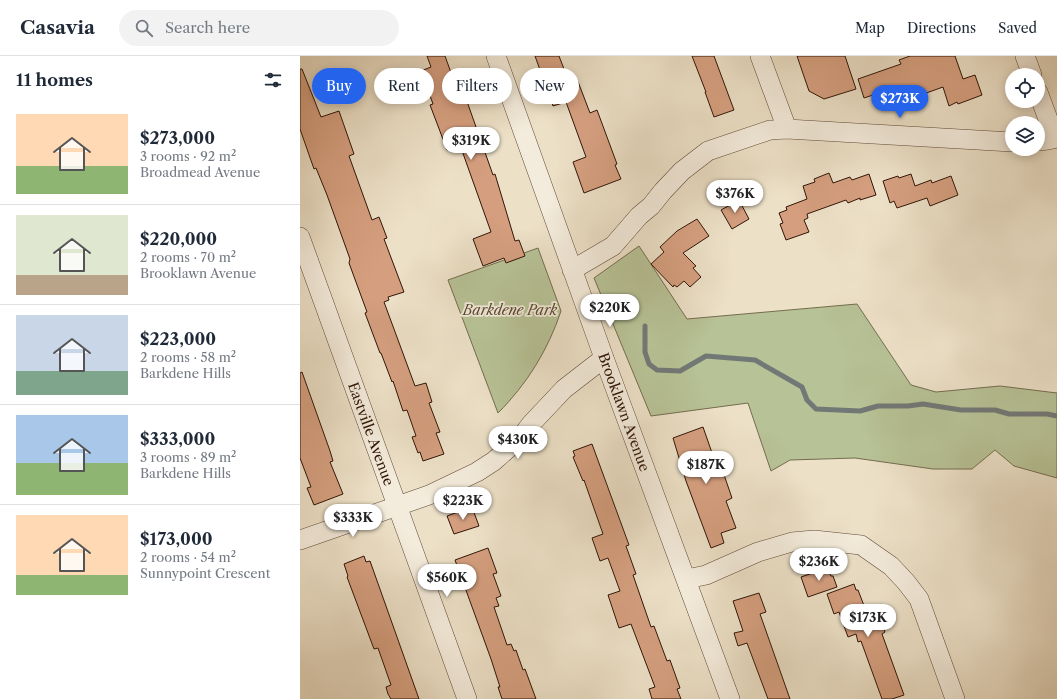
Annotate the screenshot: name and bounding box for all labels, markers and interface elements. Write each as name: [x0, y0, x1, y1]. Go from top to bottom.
search box: [119, 10, 399, 46]
text: Casavia: [20, 16, 95, 39]
icon: search: [133, 17, 155, 39]
text: Search here: [165, 18, 250, 37]
text: Map: [855, 19, 885, 37]
text: Directions: [907, 19, 976, 37]
text: Saved: [998, 19, 1037, 37]
chip: Buy: [312, 68, 366, 104]
chip: Rent: [374, 68, 434, 104]
chip: Filters: [442, 68, 512, 104]
chip: New: [520, 68, 579, 104]
map controls: [1005, 68, 1045, 156]
button: locate: [1005, 68, 1045, 108]
icon: filters: [262, 69, 284, 91]
text: 11 homes: [16, 70, 93, 90]
pin: $273K: [872, 85, 928, 119]
text: $273K: [880, 90, 920, 106]
button: layers: [1005, 116, 1045, 156]
pin: $319K: [443, 127, 499, 161]
text: $273,000: [140, 128, 215, 148]
icon: home: [48, 130, 96, 178]
text: $319K: [452, 132, 490, 148]
text: 3 rooms · 92 m²: [140, 148, 236, 164]
text: Broadmead Avenue: [140, 164, 260, 180]
pin: $376K: [707, 180, 763, 214]
text: $376K: [715, 185, 755, 201]
text: $220,000: [140, 229, 217, 249]
icon: home: [48, 231, 96, 279]
text: 2 rooms · 70 m²: [140, 249, 236, 265]
text: Brooklawn Avenue: [140, 265, 256, 281]
pin: $220K: [582, 294, 638, 328]
text: $220K: [589, 299, 631, 315]
park label: Barkdene Park: [462, 301, 558, 319]
text: $223,000: [140, 329, 216, 349]
icon: home: [48, 331, 96, 379]
text: 2 rooms · 58 m²: [140, 349, 236, 365]
street label: Brooklawn Avenue: [594, 350, 654, 474]
text: Barkdene Hills: [140, 365, 231, 381]
street label: Eastville Avenue: [344, 380, 398, 488]
pin: $430K: [490, 426, 546, 460]
text: $333,000: [140, 429, 215, 449]
icon: home: [48, 431, 96, 479]
text: $430K: [498, 431, 538, 447]
text: 3 rooms · 89 m²: [140, 449, 236, 465]
pin: $187K: [678, 451, 734, 485]
text: $187K: [687, 456, 725, 472]
text: Barkdene Hills: [140, 465, 231, 481]
pin: $223K: [435, 487, 491, 521]
text: $223K: [443, 492, 483, 508]
pin: $333K: [325, 504, 381, 538]
text: $333K: [333, 509, 373, 525]
text: $173,000: [140, 529, 213, 549]
icon: home: [48, 531, 96, 579]
pin: $236K: [791, 548, 847, 582]
text: 2 rooms · 54 m²: [140, 549, 236, 565]
text: $236K: [799, 553, 839, 569]
pin: $560K: [419, 564, 475, 598]
text: Sunnypoint Crescent: [140, 565, 270, 581]
text: $560K: [427, 569, 467, 585]
pin: $173K: [840, 604, 896, 638]
text: $173K: [849, 609, 887, 625]

